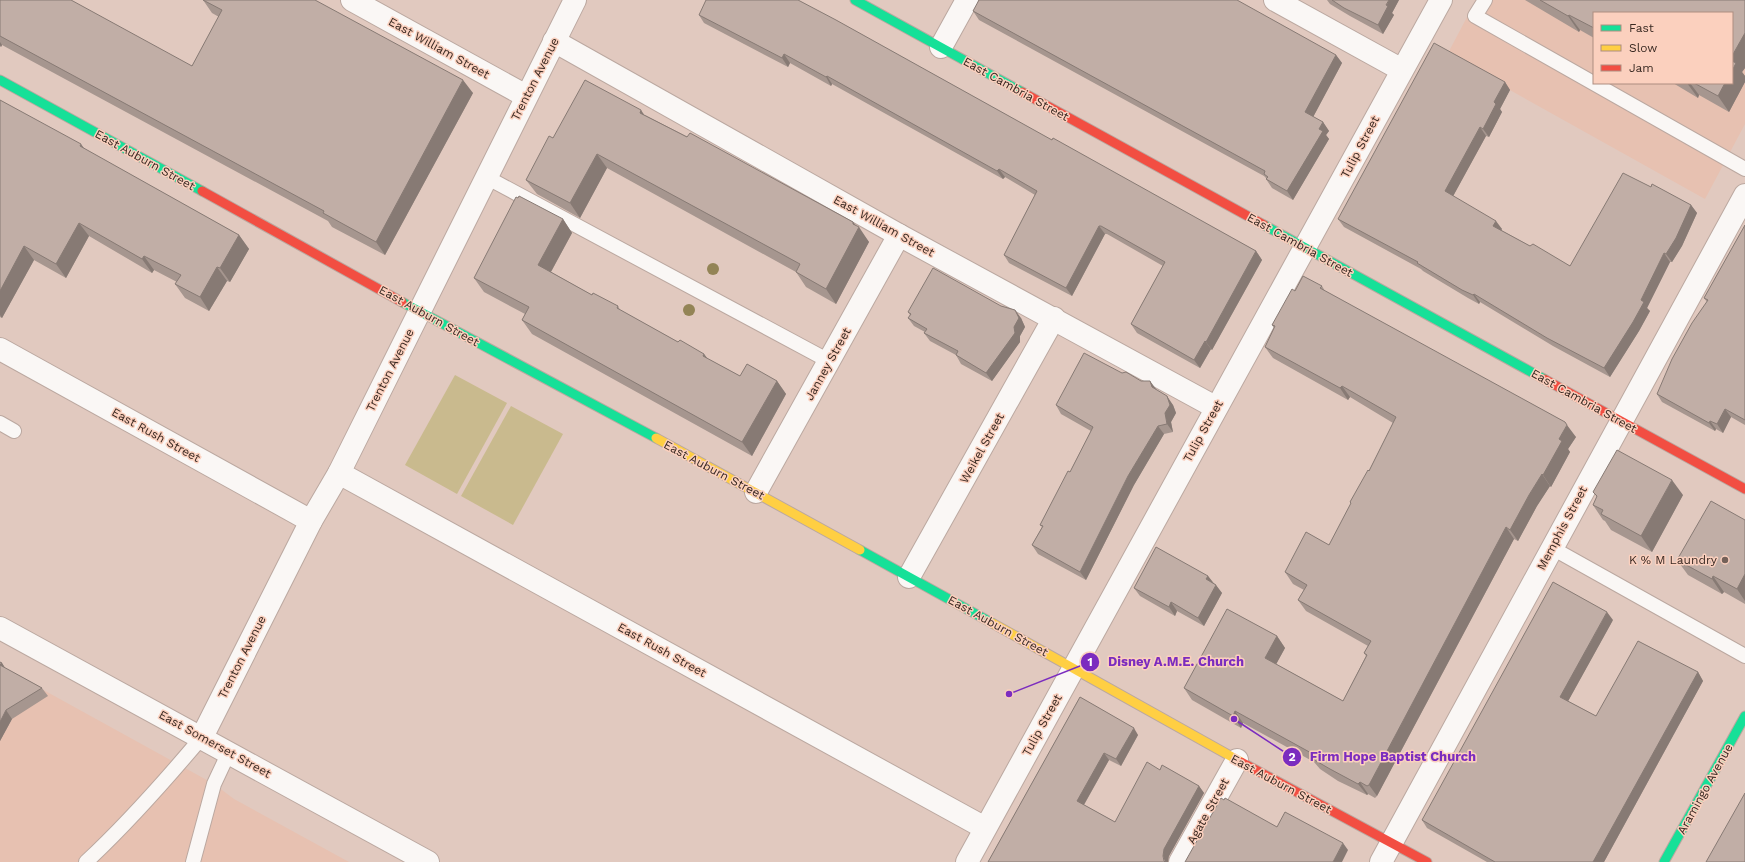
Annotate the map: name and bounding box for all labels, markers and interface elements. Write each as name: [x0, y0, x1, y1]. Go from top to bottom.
legend: [1593, 12, 1733, 84]
street label: East William Street: [386, 14, 492, 82]
text: Fast: [1629, 21, 1654, 35]
street label: Trenton Avenue: [508, 35, 562, 123]
text: Slow: [1629, 41, 1657, 55]
street label: East Cambria Street: [961, 54, 1071, 124]
text: Jam: [1629, 61, 1654, 75]
street label: Tulip Street: [1338, 113, 1382, 181]
street label: East Auburn Street: [93, 127, 197, 193]
street label: East William Street: [831, 192, 937, 260]
street label: East Cambria Street: [1245, 210, 1355, 280]
street label: East Auburn Street: [377, 283, 481, 349]
street label: Janney Street: [802, 325, 854, 403]
street label: Trenton Avenue: [363, 326, 417, 414]
street label: East Cambria Street: [1529, 366, 1639, 436]
street label: Tulip Street: [1180, 398, 1226, 464]
street label: East Rush Street: [109, 405, 203, 465]
street label: Weikel Street: [957, 410, 1007, 486]
street label: East Auburn Street: [661, 438, 767, 502]
street label: Memphis Street: [1534, 484, 1590, 572]
place label: K % M Laundry: [1629, 553, 1718, 567]
marker: K % M Laundry: [1720, 555, 1730, 565]
street label: East Auburn Street: [946, 593, 1050, 659]
street label: Trenton Avenue: [215, 613, 269, 701]
street label: East Rush Street: [615, 620, 709, 680]
callout: Disney A.M.E. Church: [1080, 649, 1252, 674]
text: Disney A.M.E. Church: [1108, 654, 1244, 669]
text: 1: [1087, 655, 1093, 669]
street label: Tulip Street: [1019, 692, 1065, 758]
street label: East Somerset Street: [156, 707, 274, 781]
street label: Aramingo Avenue: [1674, 741, 1736, 837]
callout: Firm Hope Baptist Church: [1282, 744, 1485, 769]
text: Firm Hope Baptist Church: [1310, 749, 1476, 764]
text: 2: [1288, 750, 1296, 764]
street label: East Auburn Street: [1228, 752, 1334, 816]
street label: Agate Street: [1184, 776, 1232, 846]

